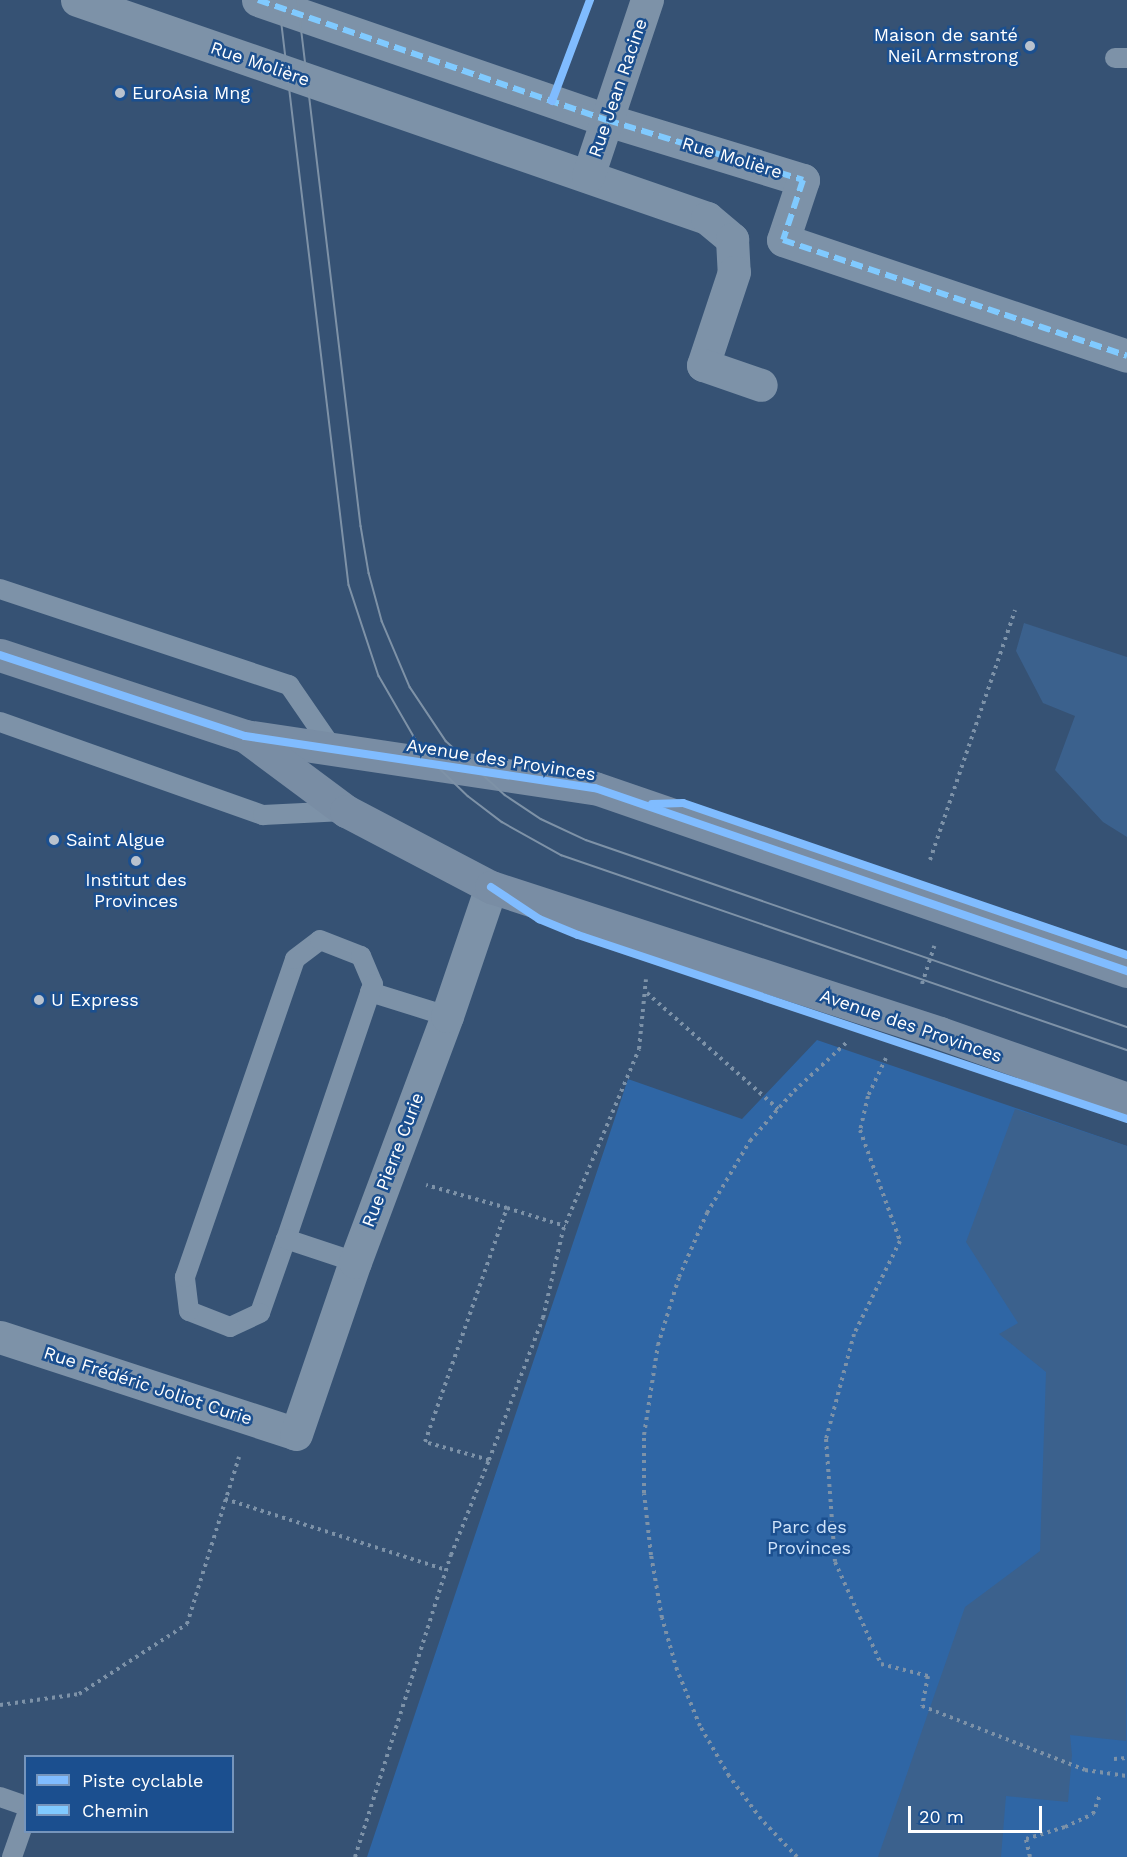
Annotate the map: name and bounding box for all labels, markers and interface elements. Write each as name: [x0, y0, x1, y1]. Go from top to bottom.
street label: Rue Jean Racine: [584, 16, 652, 160]
place label: Maison de santé Neil Armstrong: [874, 25, 1018, 68]
street label: Rue Molière: [208, 37, 312, 91]
marker: Maison de santé Neil Armstrong: [1023, 39, 1037, 53]
place label: EuroAsia Mng: [132, 82, 250, 104]
marker: EuroAsia Mng: [113, 86, 127, 100]
street label: Rue Molière: [679, 133, 785, 183]
street label: Avenue des Provinces: [405, 734, 597, 786]
place label: Saint Algue: [66, 829, 165, 851]
marker: Saint Algue: [47, 833, 61, 847]
marker: Institut des Provinces: [129, 854, 143, 868]
place label: Institut des Provinces: [85, 870, 187, 912]
street label: Avenue des Provinces: [817, 985, 1005, 1067]
place label: U Express: [51, 989, 139, 1011]
marker: U Express: [32, 993, 46, 1007]
street label: Rue Pierre Curie: [357, 1090, 429, 1230]
street label: Rue Frédéric Joliot Curie: [41, 1342, 255, 1430]
park label: Parc des Provinces: [767, 1517, 851, 1559]
legend: [24, 1755, 234, 1833]
text: Piste cyclable: [82, 1770, 203, 1791]
scale bar: [911, 1794, 1044, 1832]
text: Chemin: [82, 1800, 149, 1821]
text: 20 m: [919, 1806, 964, 1827]

